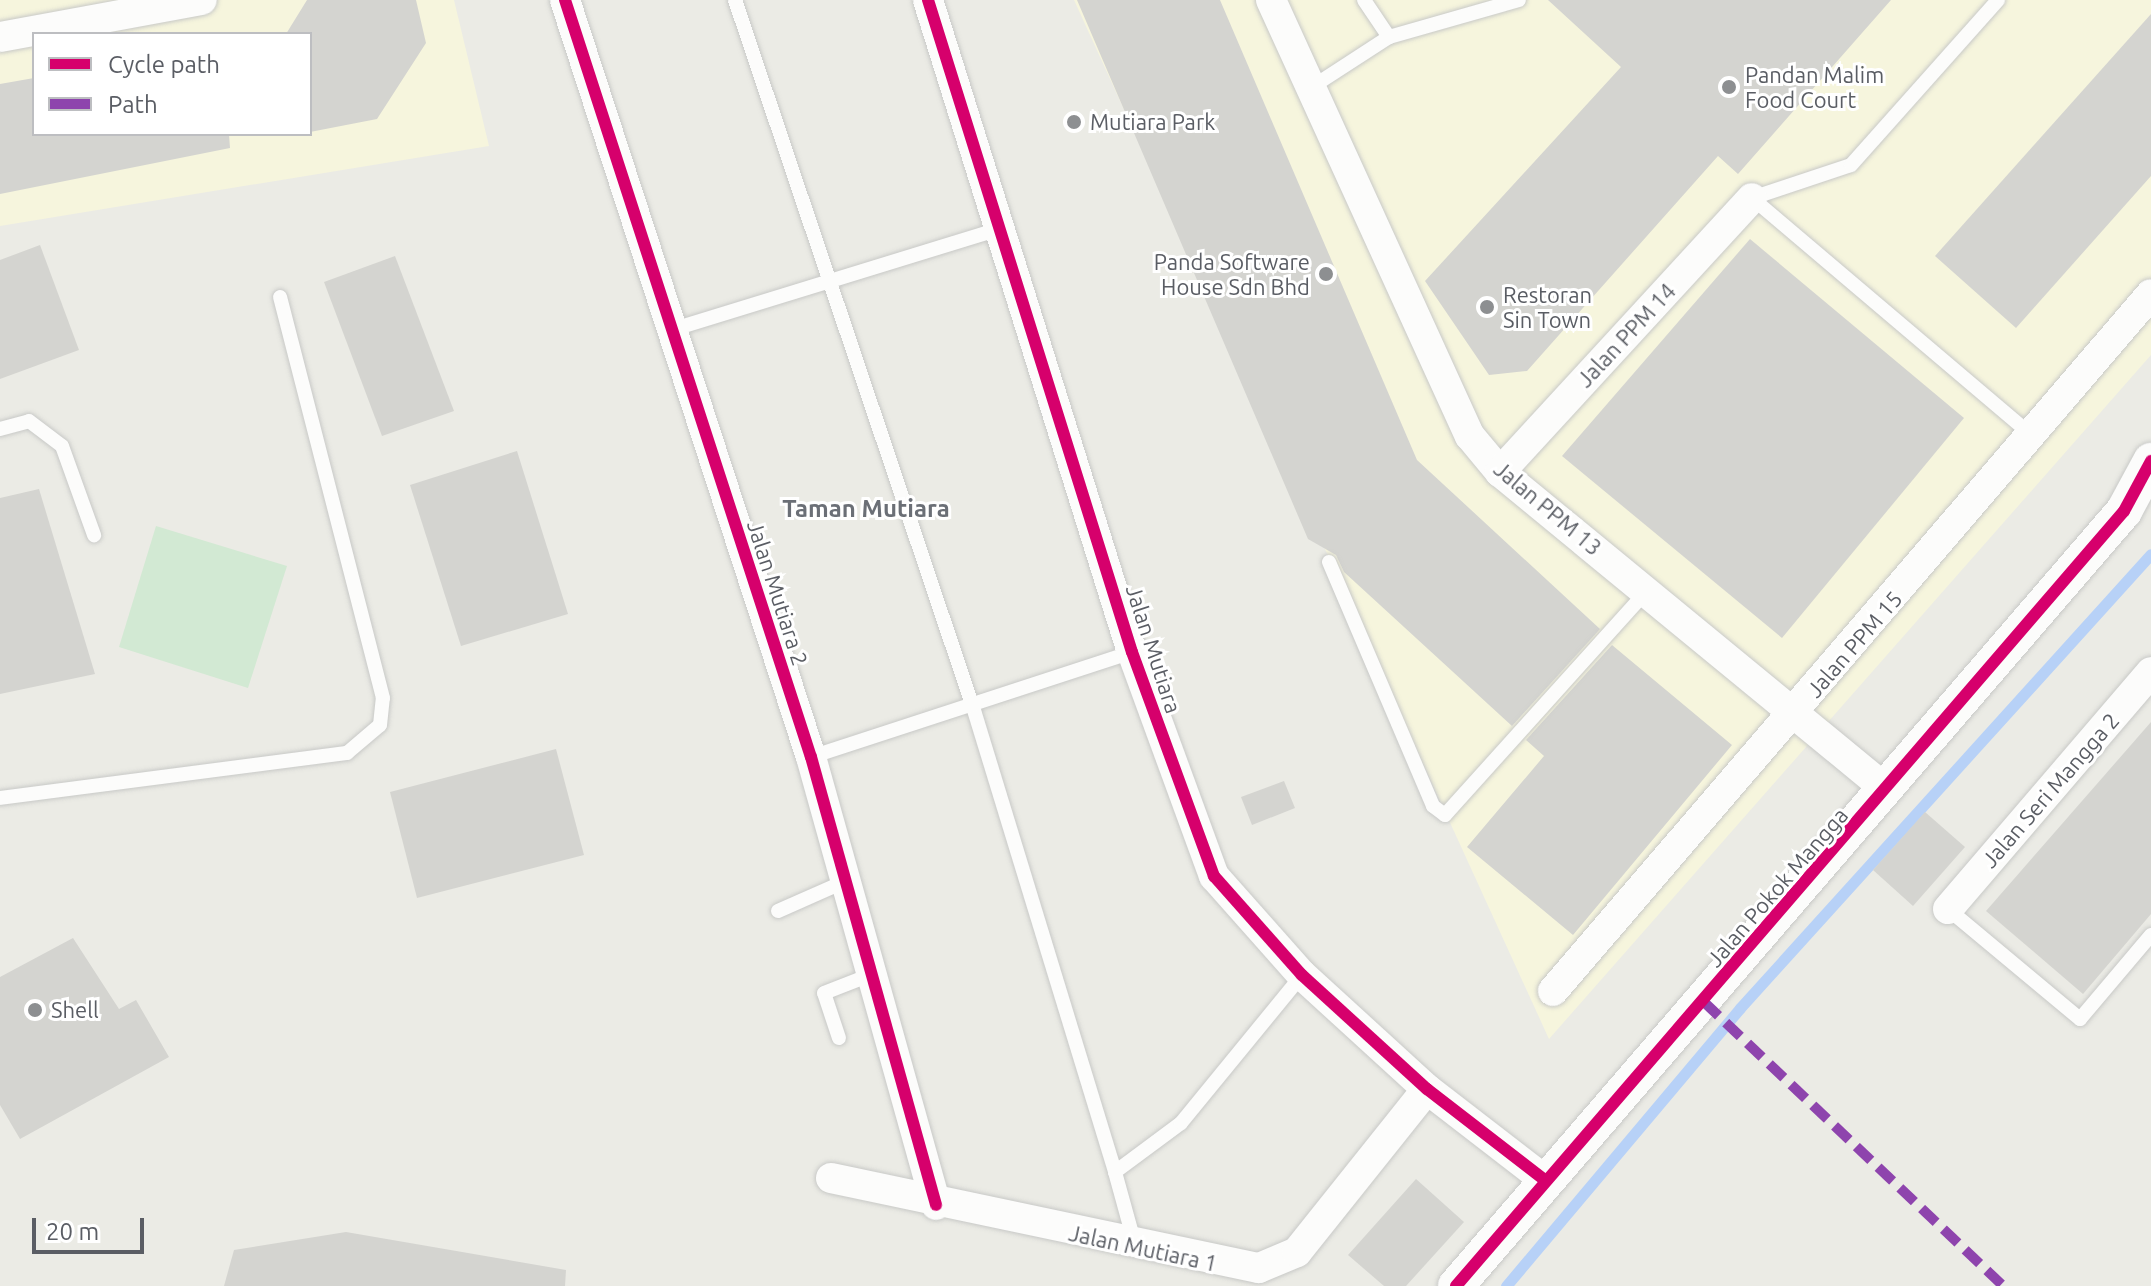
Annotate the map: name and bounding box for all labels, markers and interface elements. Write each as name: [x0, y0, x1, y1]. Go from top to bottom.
legend: [32, 32, 312, 136]
text: Cycle path: [108, 51, 220, 78]
place label: Pandan Malim Food Court: [1745, 61, 1884, 112]
marker: Pandan Malim Food Court: [1720, 78, 1738, 96]
text: Path: [108, 91, 158, 118]
place label: Mutiara Park: [1090, 109, 1215, 135]
marker: Mutiara Park: [1065, 113, 1083, 131]
place label: Panda Software House Sdn Bhd: [1154, 248, 1310, 300]
marker: Panda Software House Sdn Bhd: [1317, 265, 1335, 283]
street label: Jalan PPM 14: [1571, 278, 1681, 392]
place label: Restoran Sin Town: [1503, 281, 1592, 332]
marker: Restoran Sin Town: [1478, 298, 1496, 316]
street label: Jalan PPM 13: [1489, 455, 1607, 561]
district label: Taman Mutiara: [782, 495, 950, 523]
street label: Jalan Mutiara 2: [742, 517, 814, 669]
street label: Jalan Mutiara: [1121, 581, 1187, 717]
street label: Jalan PPM 15: [1801, 585, 1907, 703]
street label: Jalan Seri Mangga 2: [1976, 707, 2124, 873]
street label: Jalan Pokok Mangga: [1701, 802, 1853, 972]
place label: Shell: [51, 997, 99, 1023]
marker: Shell: [26, 1001, 44, 1019]
scale bar: [36, 1202, 148, 1252]
text: 20 m: [46, 1218, 99, 1245]
street label: Jalan Mutiara 1: [1066, 1219, 1220, 1277]

